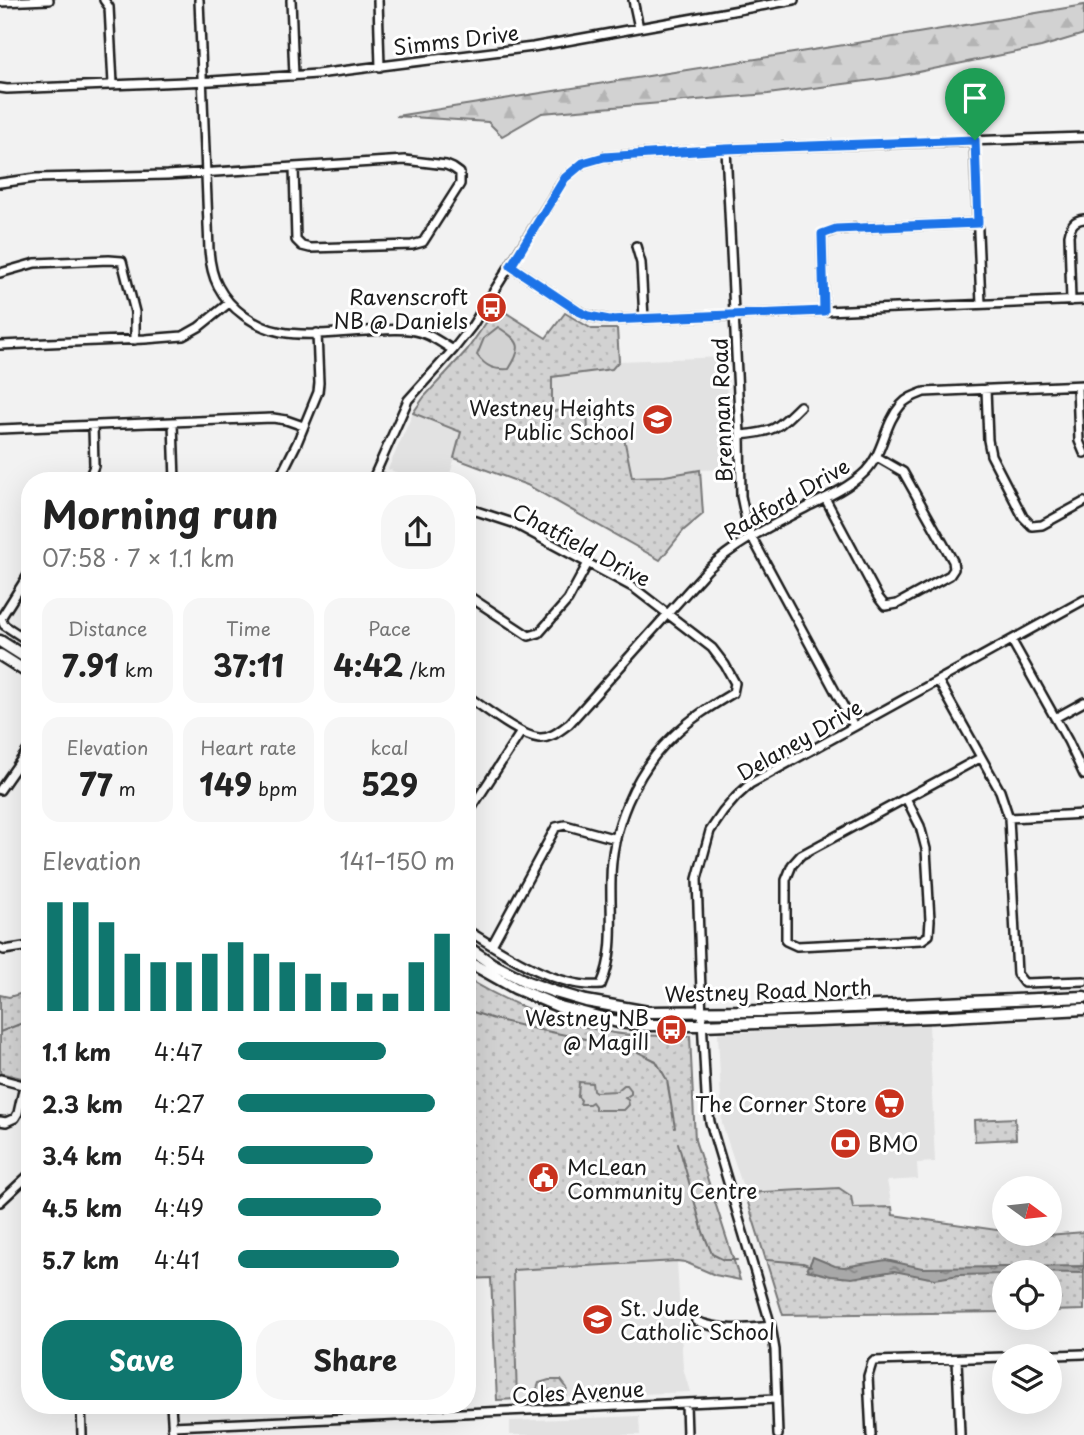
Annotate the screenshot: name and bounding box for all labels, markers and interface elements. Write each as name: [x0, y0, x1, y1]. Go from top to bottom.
street label: Simms Drive: [391, 15, 521, 63]
pin: [945, 68, 1005, 140]
icon: arrive: [956, 79, 994, 117]
place label: Ravenscroft NB @ Daniels: [333, 280, 468, 336]
bus stop icon: Ravenscroft NB @ Daniels: [474, 291, 508, 325]
street label: Brennan Road: [702, 337, 740, 483]
place label: Westney Heights Public School: [469, 391, 635, 447]
school or university icon: Westney Heights Public School: [641, 402, 675, 436]
street label: Radford Drive: [717, 449, 855, 547]
text: Morning run: [42, 485, 278, 542]
street label: Chatfield Drive: [507, 494, 657, 594]
button: share: [381, 495, 455, 569]
text: 07:58 · 7 × 1.1 km: [42, 540, 235, 575]
text: Distance: [68, 614, 147, 642]
text: Time: [226, 614, 271, 642]
text: Pace: [368, 614, 411, 642]
text: 7.91: [62, 642, 118, 687]
text: 37:11: [213, 642, 284, 687]
text: 4:42: [333, 642, 403, 687]
text: km: [118, 655, 153, 683]
text: /km: [403, 655, 446, 683]
street label: Delaney Drive: [730, 690, 868, 788]
text: Elevation: [67, 733, 148, 761]
text: Heart rate: [201, 733, 296, 761]
text: kcal: [371, 733, 408, 761]
text: 77: [79, 761, 112, 806]
text: 149: [199, 761, 252, 806]
text: 529: [361, 761, 418, 806]
text: m: [112, 774, 136, 802]
text: bpm: [252, 774, 298, 802]
text: Elevation: [42, 843, 141, 878]
text: 141–150 m: [340, 843, 455, 878]
street label: Westney Road North: [664, 970, 872, 1010]
place label: Westney NB @ Magill: [525, 1001, 649, 1057]
bus stop icon: Westney NB @ Magill: [655, 1012, 689, 1046]
text: 1.1 km: [42, 1034, 111, 1069]
text: 4:47: [154, 1034, 203, 1069]
text: 2.3 km: [42, 1086, 123, 1121]
text: 4:27: [154, 1086, 205, 1121]
supermarket icon: The Corner Store: [873, 1086, 907, 1120]
place label: The Corner Store: [695, 1087, 867, 1119]
bank icon: BMO: [828, 1126, 862, 1160]
place label: BMO: [868, 1127, 919, 1159]
text: 3.4 km: [42, 1138, 122, 1173]
text: 4:54: [154, 1138, 206, 1173]
place label: McLean Community Centre: [567, 1150, 758, 1206]
public building icon: McLean Community Centre: [527, 1161, 561, 1195]
north arrow: [992, 1176, 1062, 1246]
map controls: [992, 1176, 1062, 1414]
text: 4.5 km: [42, 1190, 122, 1225]
text: 4:49: [154, 1190, 204, 1225]
text: 5.7 km: [42, 1242, 119, 1277]
text: 4:41: [154, 1242, 200, 1277]
button: locate: [992, 1260, 1062, 1330]
place label: St. Jude Catholic School: [620, 1291, 775, 1347]
school or university icon: St. Jude Catholic School: [580, 1302, 614, 1336]
button: Save: [42, 1320, 242, 1400]
button: Share: [256, 1320, 455, 1400]
button: layers: [992, 1344, 1062, 1414]
street label: Coles Avenue: [511, 1372, 645, 1410]

